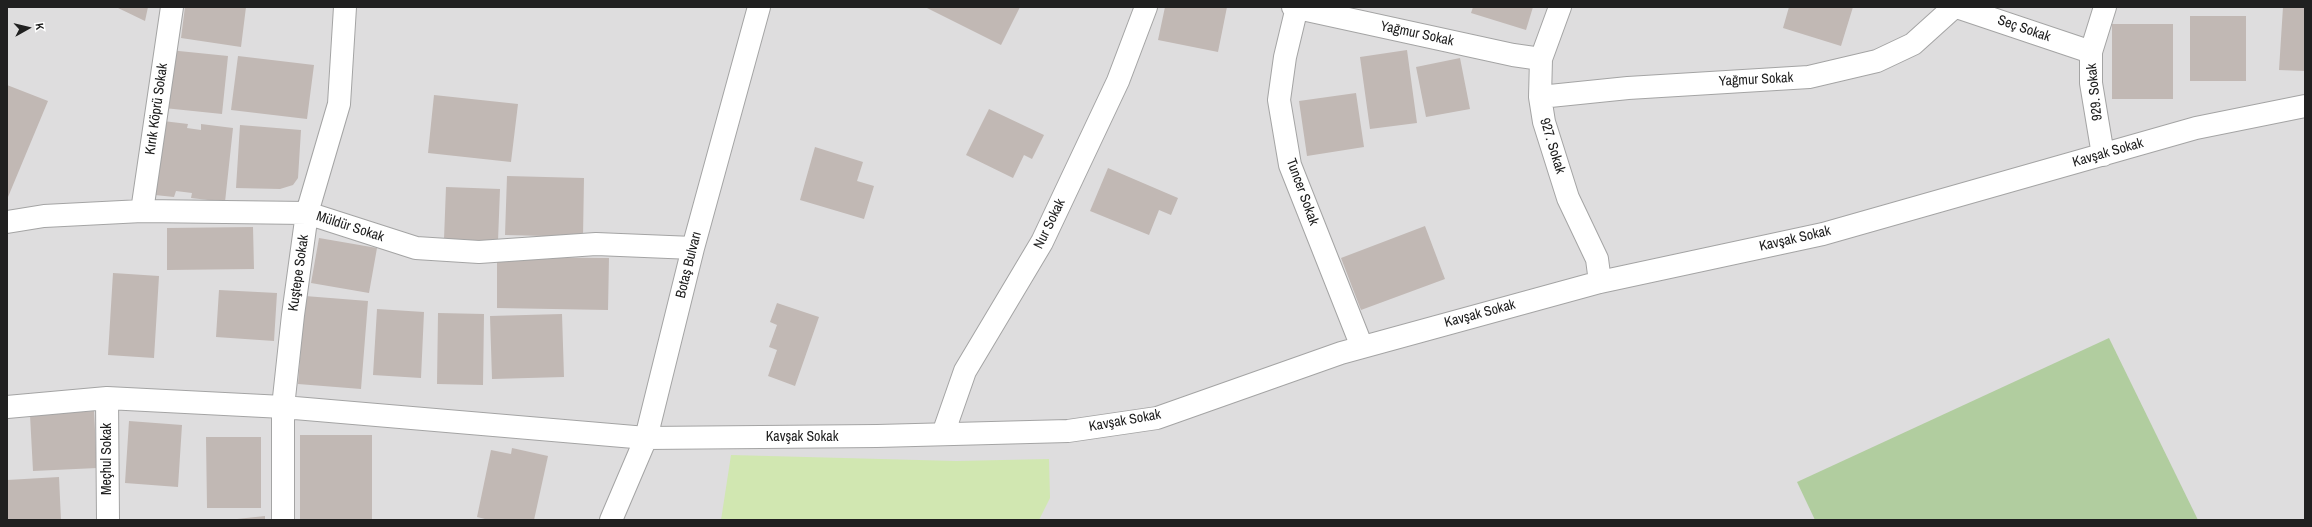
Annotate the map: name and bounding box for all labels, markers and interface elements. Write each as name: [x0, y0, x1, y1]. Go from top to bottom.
north arrow: [8, 8, 48, 48]
street label: Seç Sokak: [1995, 12, 2053, 46]
street label: Yağmur Sokak: [1379, 18, 1455, 50]
text: K: [32, 22, 47, 31]
street label: Kırık Köprü Sokak: [142, 62, 172, 156]
street label: 929. Sokak: [2084, 63, 2106, 121]
street label: Yağmur Sokak: [1718, 70, 1794, 90]
street label: 927. Sokak: [1536, 116, 1568, 176]
street label: Kavşak Sokak: [2071, 135, 2145, 171]
street label: Tuncer Sokak: [1282, 156, 1322, 228]
street label: Nur Sokak: [1031, 196, 1069, 252]
street label: Müldür Sokak: [314, 208, 386, 246]
street label: Kavşak Sokak: [1758, 223, 1832, 255]
street label: Botaş Bulvarı: [673, 230, 705, 300]
street label: Kuştepe Sokak: [285, 234, 313, 312]
street label: Kavşak Sokak: [1443, 296, 1517, 332]
street label: Kavşak Sokak: [1088, 406, 1162, 436]
street label: Meçhul Sokak: [99, 423, 115, 495]
street label: Kavşak Sokak: [766, 429, 838, 445]

